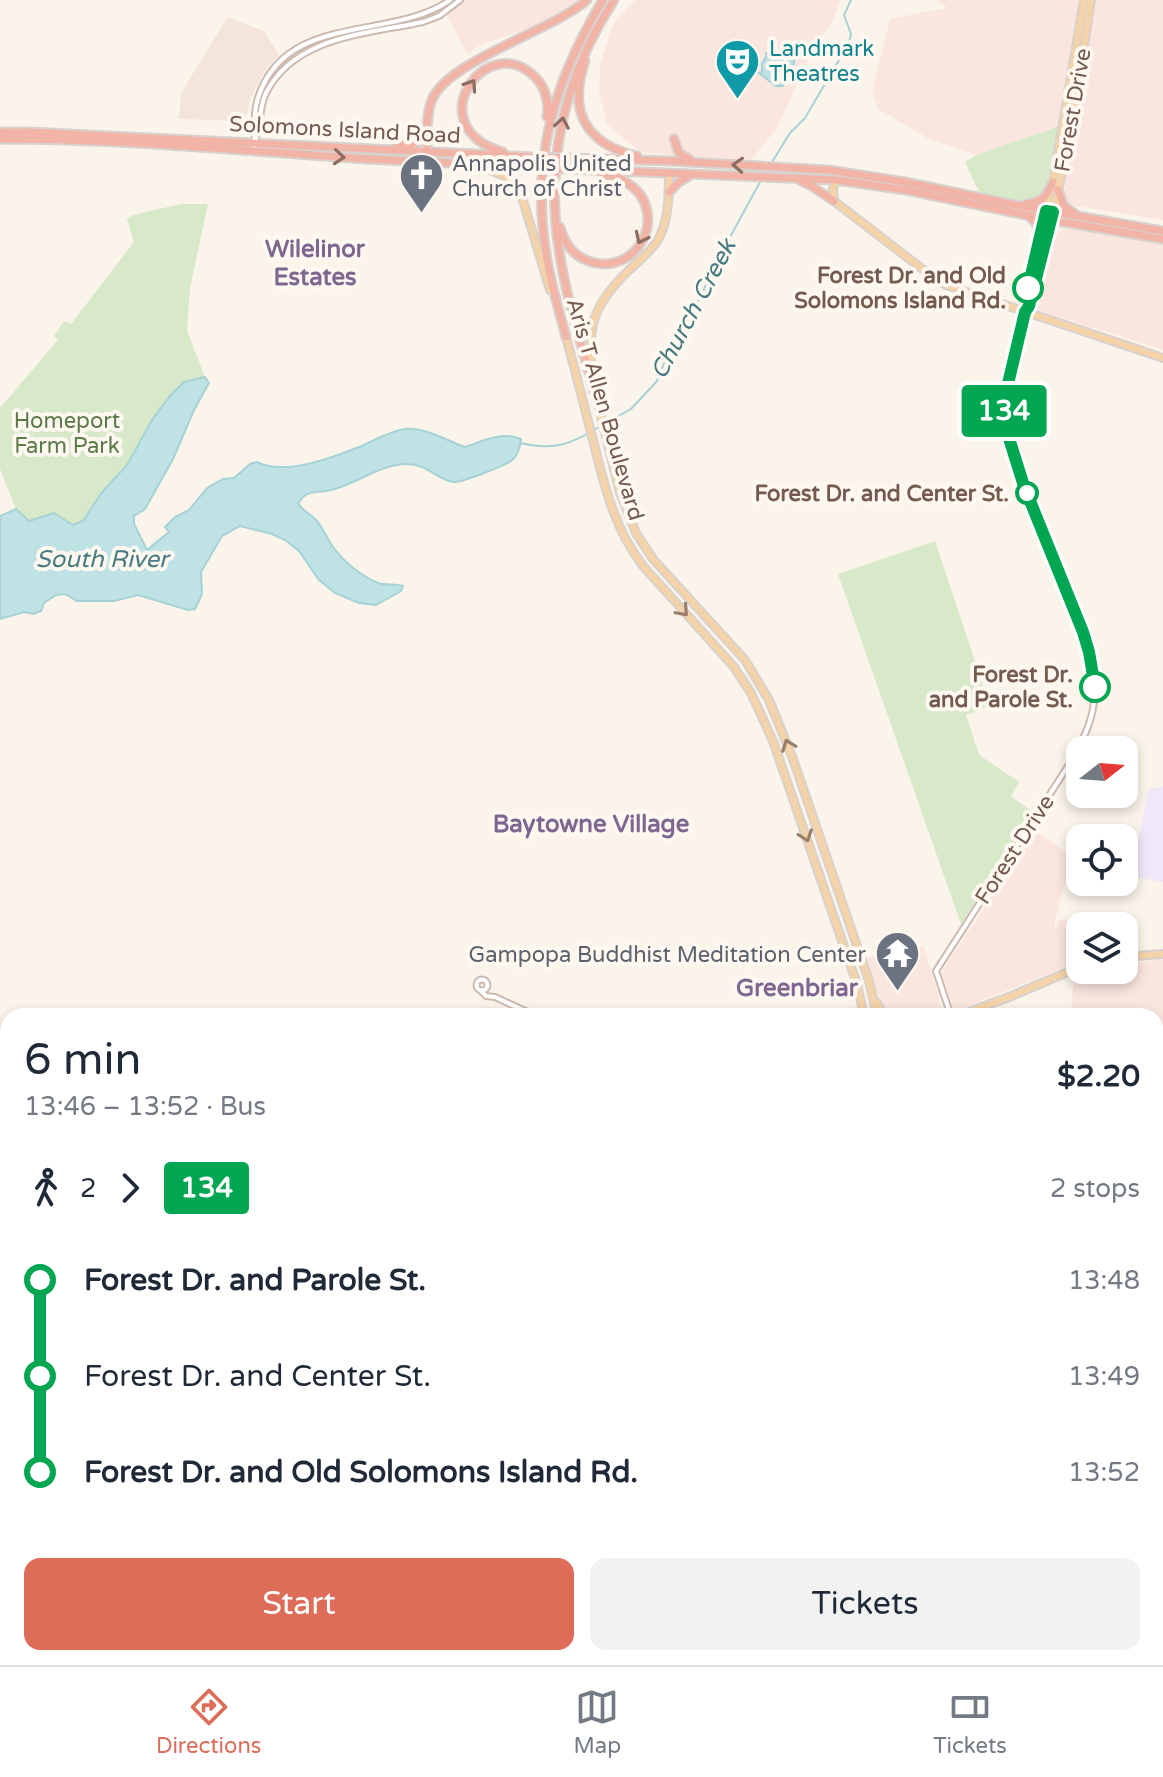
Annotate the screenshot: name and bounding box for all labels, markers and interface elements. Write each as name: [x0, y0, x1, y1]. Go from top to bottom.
place label: Landmark Theatres: [769, 36, 874, 87]
theatre icon: Landmark Theatres: [714, 37, 762, 100]
street label: Forest Drive: [1049, 46, 1097, 174]
one-way arrow: [461, 79, 476, 93]
street label: Solomons Island Road: [229, 111, 461, 149]
one-way arrow: [552, 117, 569, 130]
one-way arrow: [333, 148, 346, 165]
place label: Annapolis United Church of Christ: [452, 151, 632, 202]
church icon: Annapolis United Church of Christ: [397, 152, 445, 215]
one-way arrow: [731, 157, 744, 174]
one-way arrow: [636, 230, 651, 245]
water label: Church Creek: [645, 233, 743, 384]
district label: Wilelinor Estates: [265, 235, 366, 292]
place label: Forest Dr. and Old Solomons Island Rd.: [794, 263, 1006, 314]
marker: Forest Dr. and Old Solomons Island Rd.: [1013, 273, 1043, 303]
street label: Aris T Allen Boulevard: [561, 295, 649, 523]
line badge: 134: [958, 385, 1050, 437]
text: 134: [978, 394, 1030, 428]
park label: Homeport Farm Park: [14, 408, 120, 459]
place label: Forest Dr. and Center St.: [755, 481, 1009, 507]
marker: Forest Dr. and Center St.: [1016, 482, 1038, 504]
water label: South River: [36, 545, 171, 574]
one-way arrow: [674, 602, 689, 616]
place label: Forest Dr. and Parole St.: [929, 662, 1073, 713]
marker: Forest Dr. and Parole St.: [1080, 672, 1110, 702]
north arrow: [1066, 736, 1138, 808]
map controls: [1066, 736, 1138, 984]
one-way arrow: [781, 739, 798, 753]
street label: Forest Drive: [970, 790, 1060, 909]
district label: Baytowne Village: [493, 810, 690, 839]
button: locate: [1066, 824, 1138, 896]
one-way arrow: [796, 828, 813, 842]
button: layers: [1066, 912, 1138, 984]
temple icon: Gampopa Buddhist Meditation Center: [873, 930, 921, 993]
place label: Gampopa Buddhist Meditation Center: [469, 942, 867, 968]
district label: Greenbriar: [736, 974, 859, 1003]
text: 6 min: [24, 1034, 141, 1087]
text: $2.20: [1057, 1058, 1140, 1095]
text: 13:46 – 13:52 · Bus: [24, 1091, 266, 1122]
icon: walk: [24, 1166, 68, 1210]
icon: forward: [108, 1166, 152, 1210]
text: 134: [180, 1171, 233, 1205]
text: 2: [80, 1173, 96, 1204]
text: 2 stops: [1050, 1173, 1140, 1204]
text: Forest Dr. and Parole St.: [84, 1262, 426, 1299]
text: 13:48: [1068, 1265, 1140, 1296]
text: Forest Dr. and Center St.: [84, 1358, 431, 1395]
text: 13:49: [1068, 1361, 1140, 1392]
text: Forest Dr. and Old Solomons Island Rd.: [84, 1454, 638, 1491]
text: 13:52: [1068, 1457, 1140, 1488]
button: Start: [24, 1558, 574, 1650]
button: Tickets: [590, 1558, 1140, 1650]
tab: Directions: [156, 1685, 261, 1759]
tab: Map: [574, 1685, 621, 1759]
tab: Tickets: [933, 1685, 1007, 1759]

